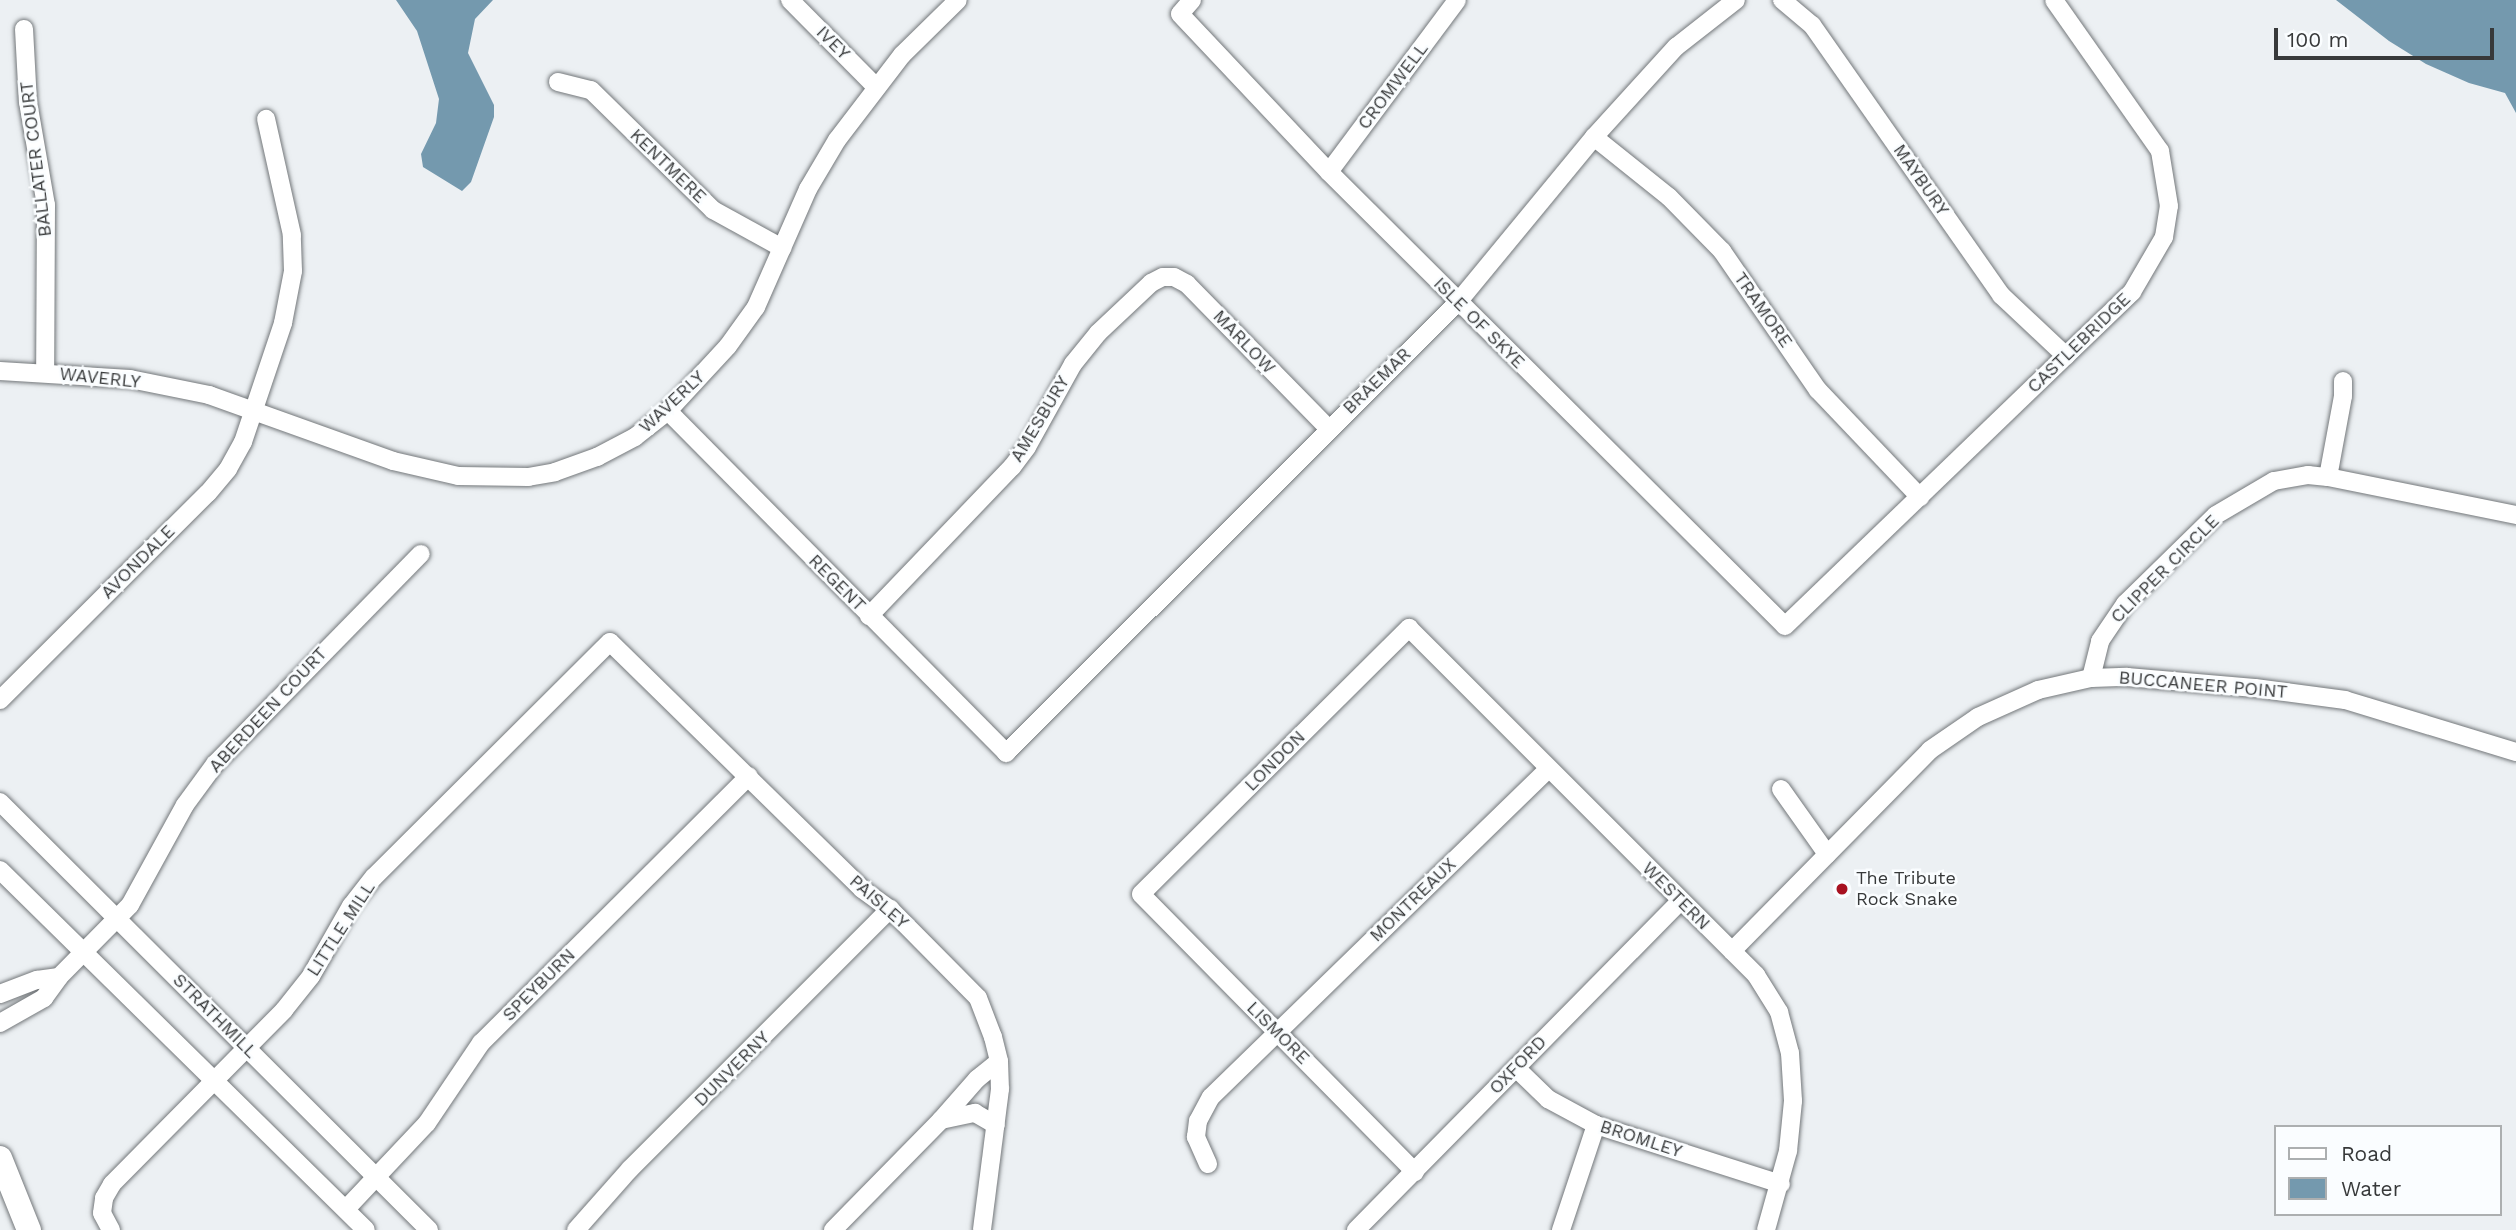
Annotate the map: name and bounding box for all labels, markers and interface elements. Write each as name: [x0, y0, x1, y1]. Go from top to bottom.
scale bar: [2278, 14, 2498, 58]
street label: IVEY: [812, 22, 854, 64]
text: 100 m: [2287, 27, 2349, 52]
street label: CROMWELL: [1353, 38, 1433, 134]
street label: BALLATER COURT: [16, 80, 56, 238]
street label: KENTMERE: [625, 124, 711, 208]
street label: MAYBURY: [1889, 140, 1953, 220]
street label: TRAMORE: [1729, 268, 1797, 352]
street label: ISLE OF SKYE: [1429, 273, 1529, 373]
street label: CASTLEBRIDGE: [2023, 288, 2135, 398]
street label: MARLOW: [1208, 306, 1280, 378]
street label: BRAEMAR: [1338, 343, 1416, 419]
street label: WAVERLY: [58, 363, 142, 393]
street label: WAVERLY: [635, 366, 709, 438]
street label: AMESBURY: [1006, 372, 1074, 466]
street label: CLIPPER CIRCLE: [2106, 510, 2224, 628]
street label: AVONDALE: [97, 521, 179, 603]
street label: REGENT: [804, 550, 870, 616]
street label: ABERDEEN COURT: [204, 643, 332, 777]
street label: BUCCANEER POINT: [2118, 667, 2288, 703]
street label: LONDON: [1240, 726, 1310, 796]
street label: MONTREAUX: [1365, 854, 1461, 946]
street label: WESTERN: [1637, 857, 1715, 935]
place label: The Tribute Rock Snake: [1856, 868, 1958, 910]
street label: PAISLEY: [845, 870, 913, 934]
street label: LITTLE MILL: [302, 878, 380, 980]
marker: The Tribute Rock Snake: [1834, 881, 1850, 897]
street label: SPEYBURN: [498, 944, 580, 1026]
street label: STRATHMILL: [168, 969, 262, 1063]
street label: LISMORE: [1242, 997, 1314, 1069]
street label: DUNVERNY: [690, 1027, 774, 1111]
street label: OXFORD: [1485, 1031, 1551, 1099]
street label: BROMLEY: [1597, 1116, 1685, 1162]
legend: [2274, 1125, 2502, 1216]
text: Road: [2341, 1141, 2392, 1166]
text: Water: [2341, 1176, 2401, 1201]

